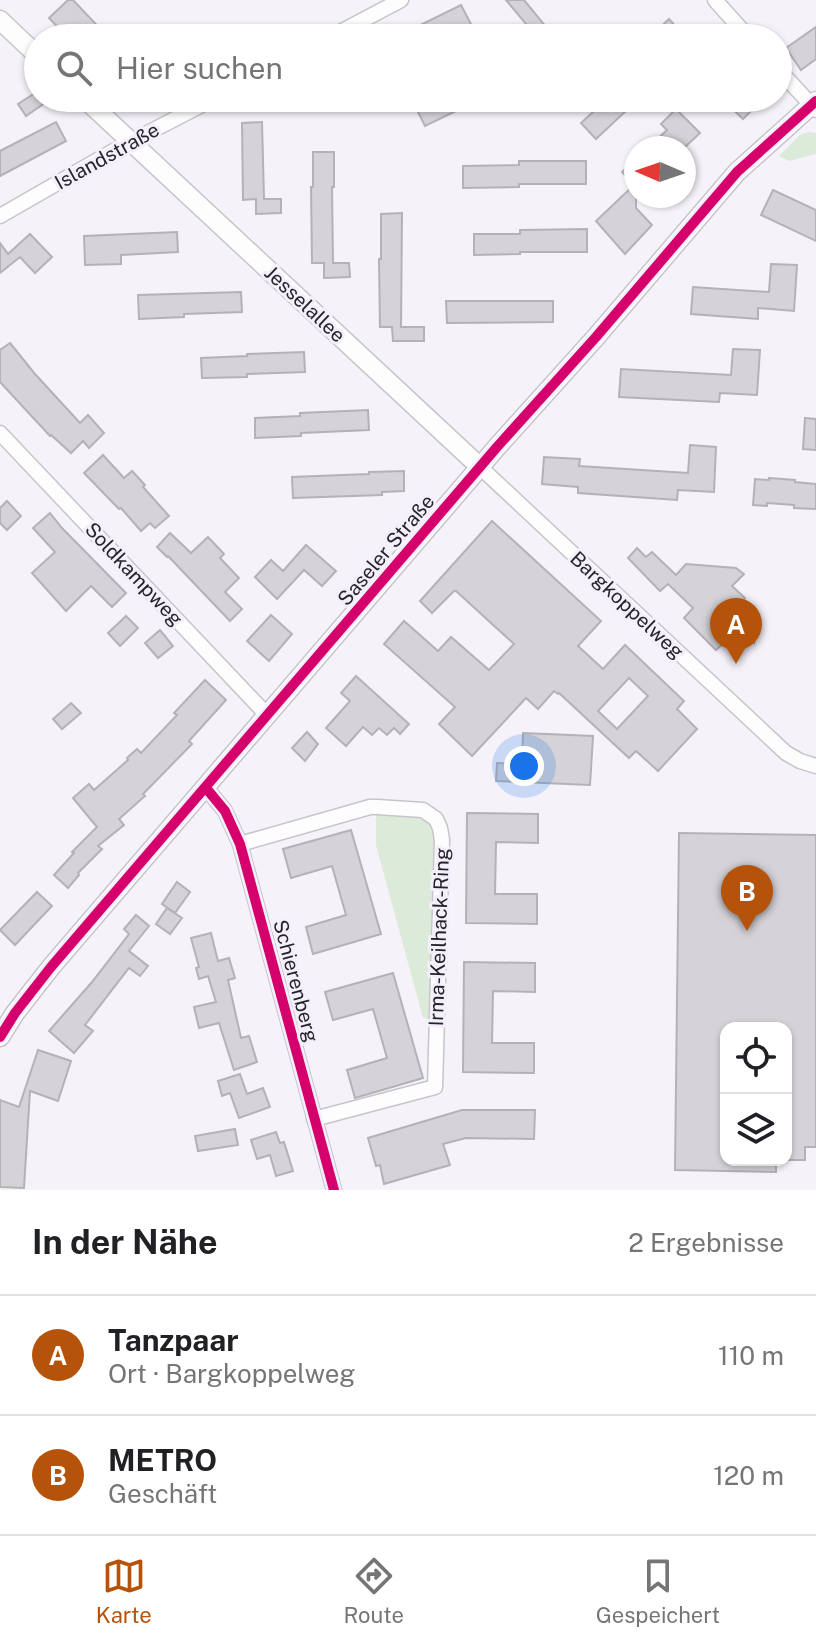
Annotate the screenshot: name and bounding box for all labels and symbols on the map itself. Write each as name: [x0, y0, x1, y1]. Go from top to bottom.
street label: Islandstraße: [51, 117, 163, 195]
north arrow: [624, 136, 696, 208]
street label: Jesselallee: [260, 261, 350, 347]
street label: Saseler Straße: [333, 490, 439, 610]
street label: Soldkampweg: [80, 517, 188, 631]
street label: Bargkoppelweg: [565, 546, 689, 664]
pin: A: [710, 598, 762, 664]
your location: [504, 746, 544, 786]
street label: Irma-Keilhack-Ring: [424, 847, 454, 1027]
pin: B: [721, 865, 773, 931]
street label: Schierenberg: [268, 917, 324, 1045]

